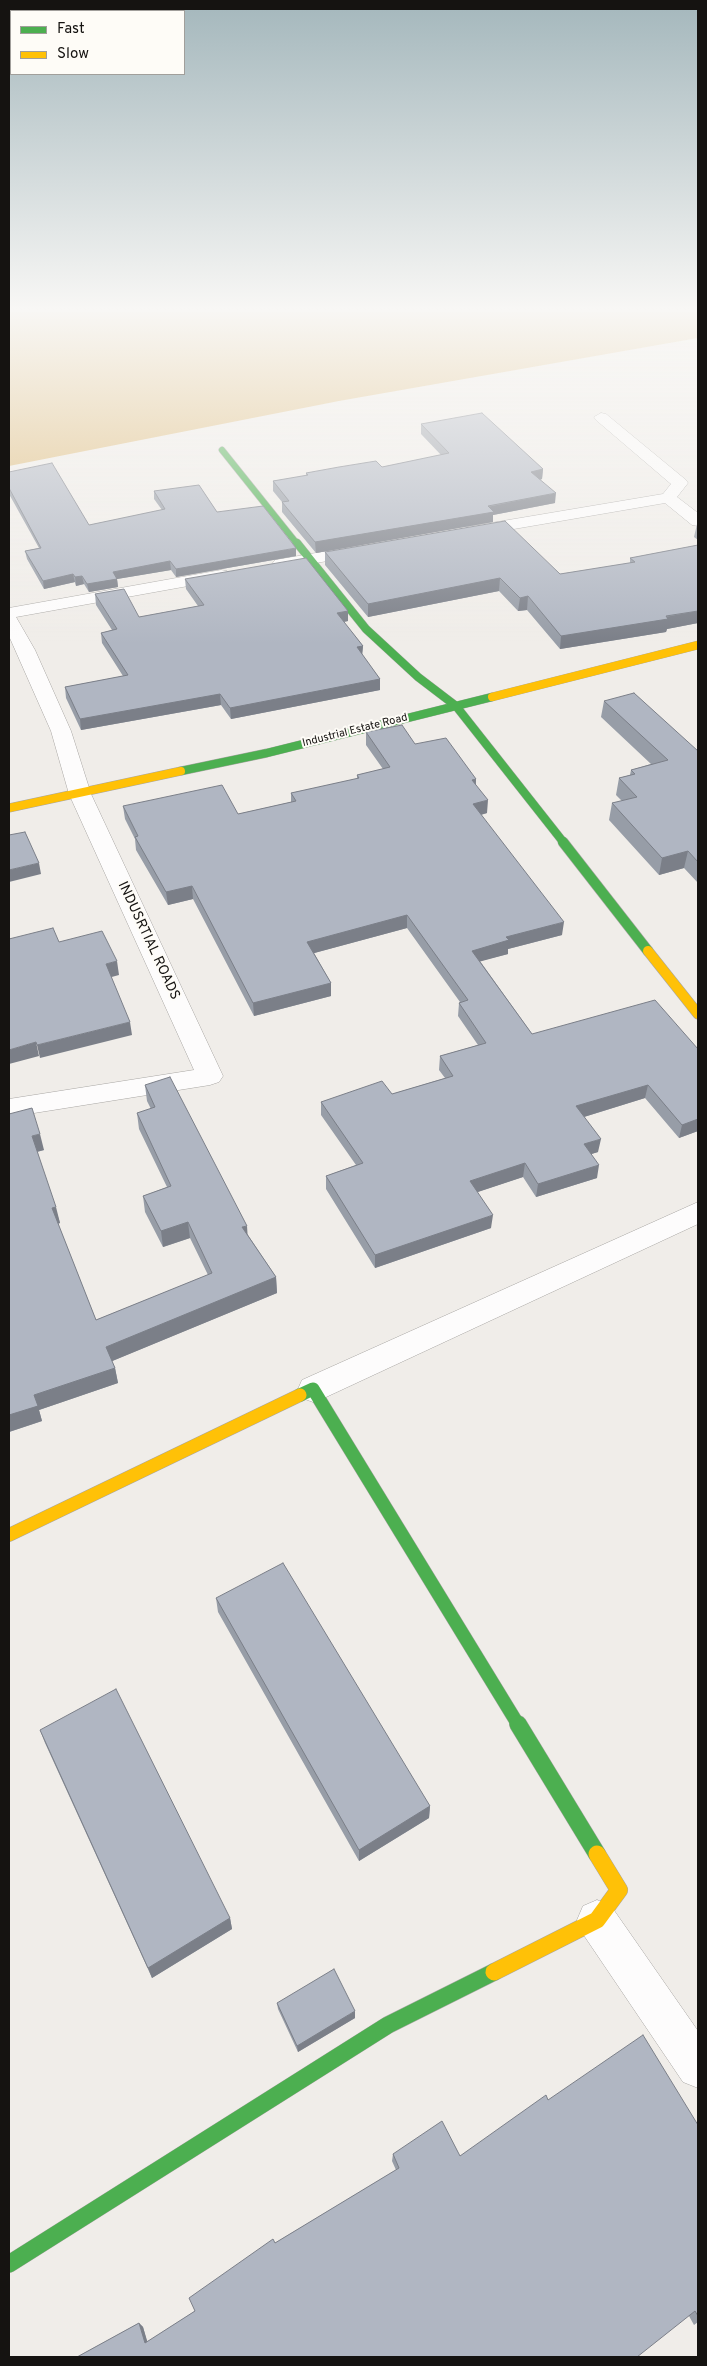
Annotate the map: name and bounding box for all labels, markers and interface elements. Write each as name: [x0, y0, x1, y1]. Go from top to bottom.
legend: [10, 10, 185, 75]
text: Fast: [57, 20, 85, 39]
text: Slow: [57, 45, 89, 64]
street label: Industrial Estate Road: [301, 712, 409, 750]
street label: INDUSRTIAL ROADS: [113, 879, 183, 1003]

